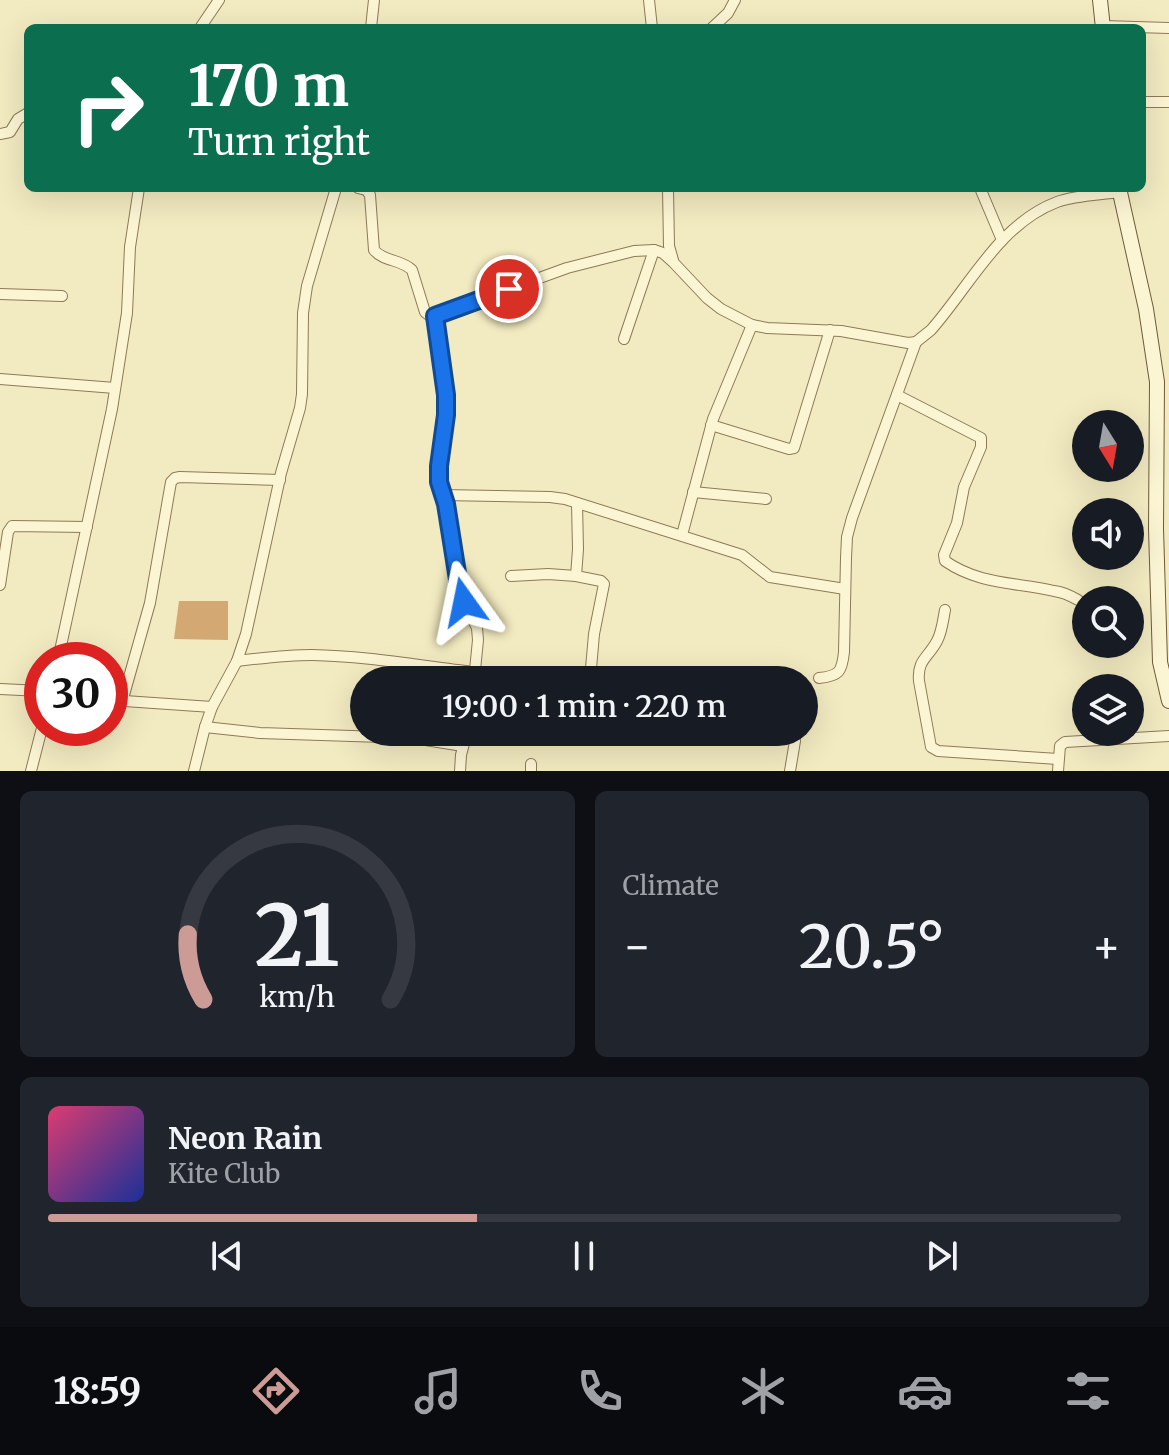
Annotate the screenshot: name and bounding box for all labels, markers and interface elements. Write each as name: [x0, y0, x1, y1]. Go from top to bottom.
text: 170 m: [188, 51, 349, 121]
icon: right: [56, 56, 160, 160]
text: Turn right: [188, 120, 370, 165]
pin: [475, 255, 543, 323]
icon: arrive: [487, 267, 531, 311]
north arrow: [1072, 410, 1144, 482]
map controls: [1072, 410, 1144, 746]
button: sound: [1072, 498, 1144, 570]
position arrow: [422, 560, 506, 644]
button: search: [1072, 586, 1144, 658]
speed limit sign: 30: [24, 642, 128, 746]
button: layers: [1072, 674, 1144, 746]
text: 19:00 · 1 min · 220 m: [442, 687, 726, 725]
text: Climate: [623, 869, 719, 902]
text: 21: [255, 884, 340, 989]
text: 20.5°: [799, 909, 945, 984]
text: −: [623, 919, 652, 974]
text: +: [1092, 919, 1121, 974]
text: km/h: [259, 979, 335, 1015]
text: Neon Rain: [168, 1119, 322, 1157]
text: Kite Club: [168, 1157, 280, 1190]
icon: previous: [205, 1234, 249, 1278]
icon: pause: [562, 1234, 606, 1278]
icon: next: [920, 1234, 964, 1278]
icon: directions: [248, 1363, 304, 1419]
icon: music: [410, 1363, 466, 1419]
icon: phone: [572, 1363, 628, 1419]
icon: climate: [735, 1363, 791, 1419]
icon: car: [897, 1363, 953, 1419]
icon: filters: [1060, 1363, 1116, 1419]
text: 18:59: [53, 1369, 141, 1414]

